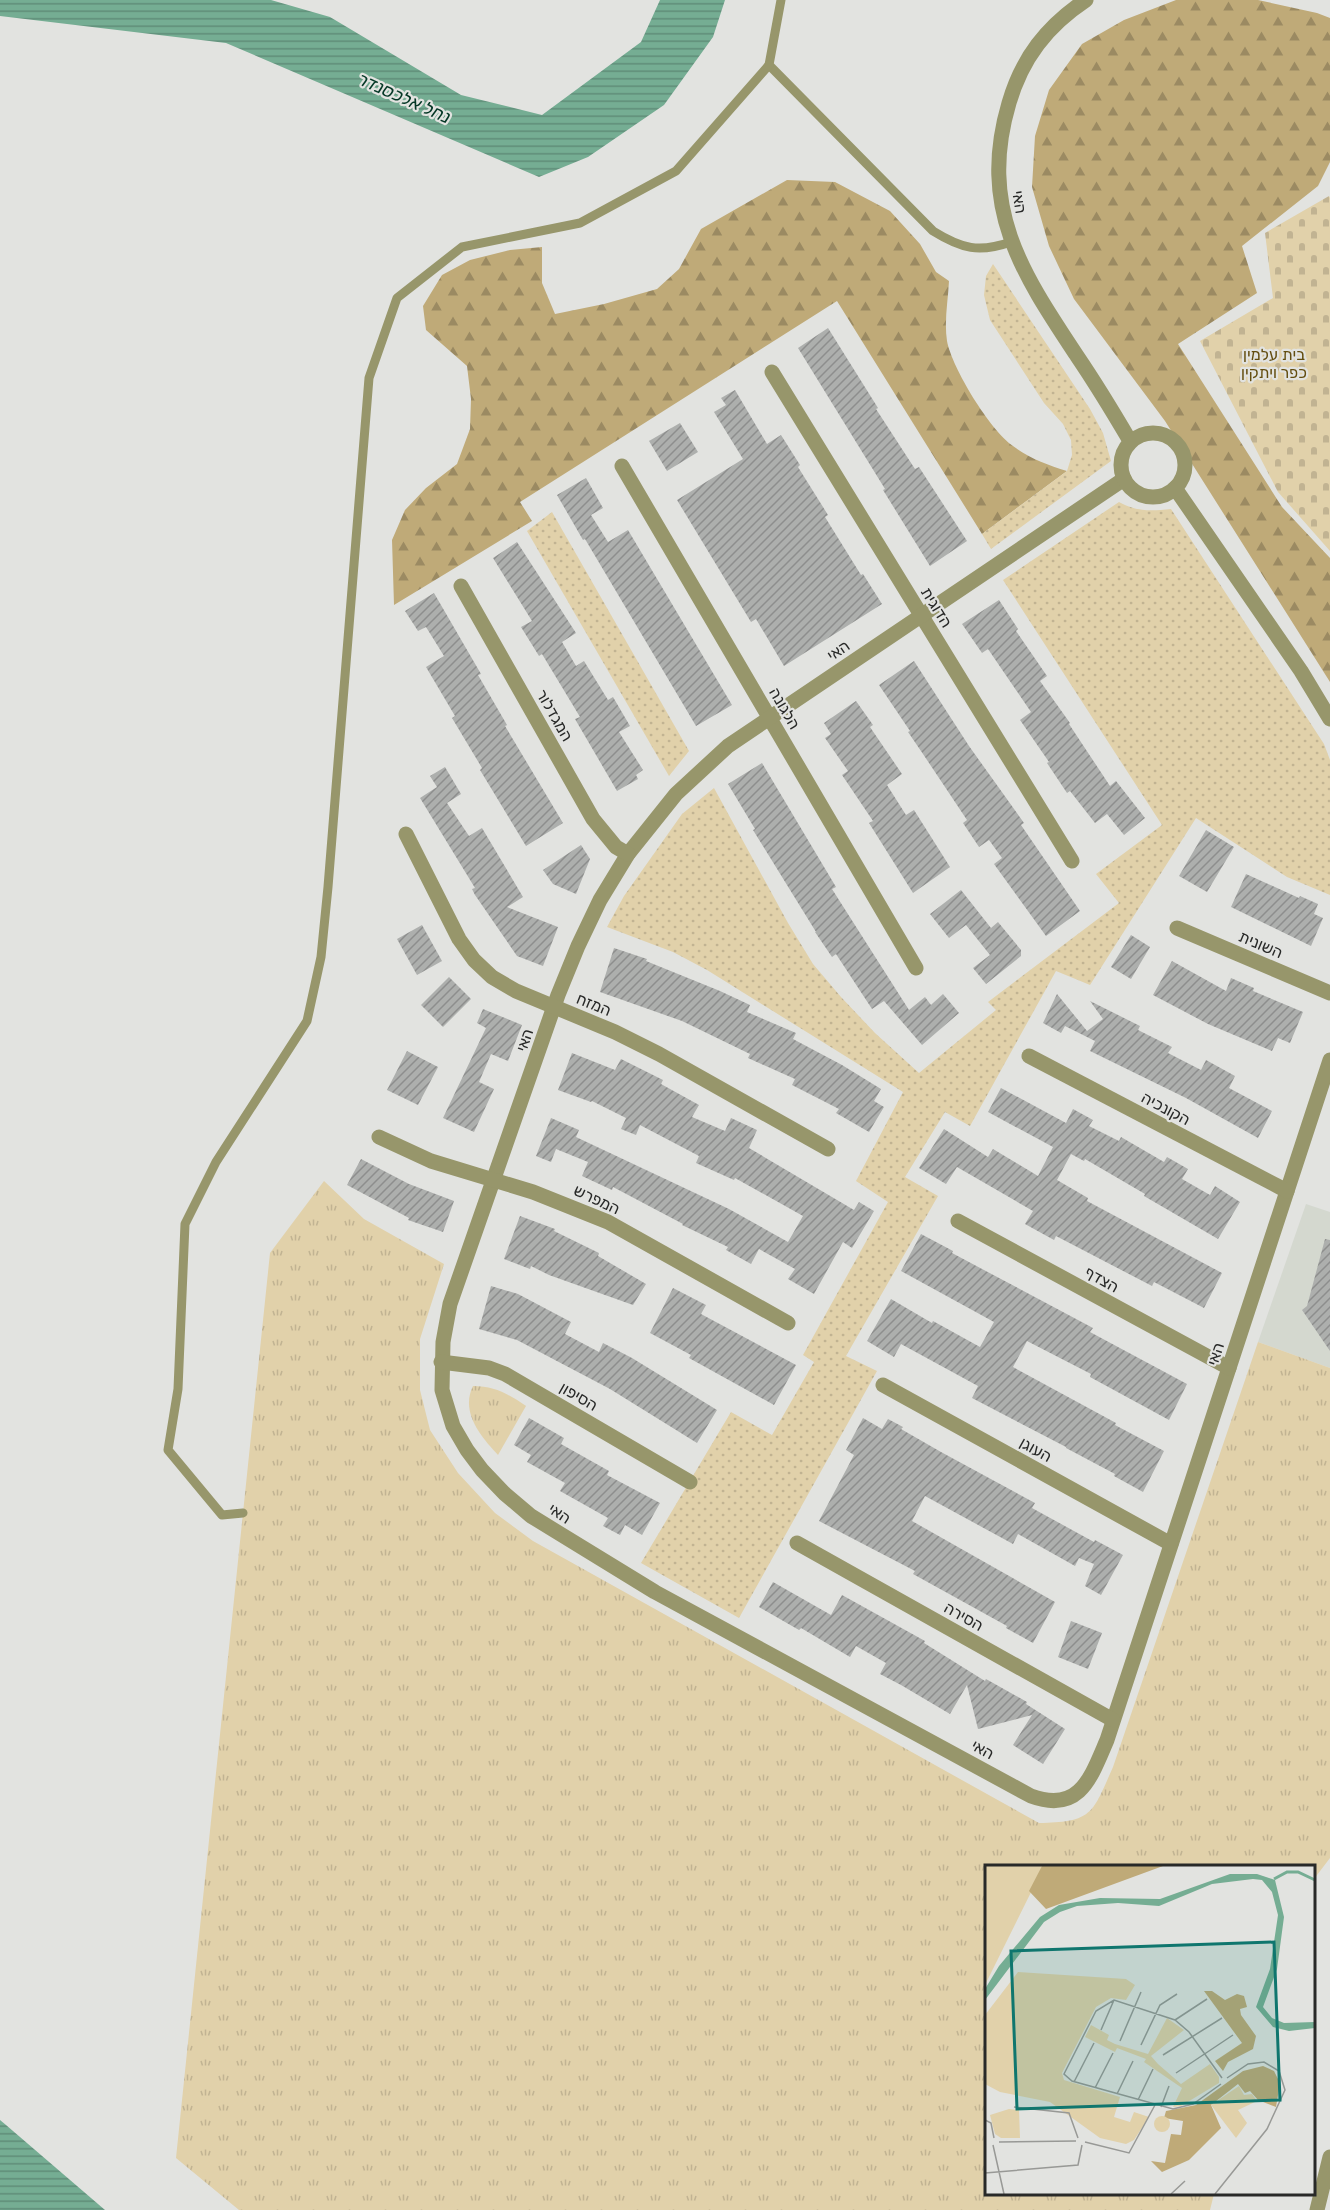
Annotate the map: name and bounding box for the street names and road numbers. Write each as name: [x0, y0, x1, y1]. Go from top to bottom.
street label: האי: [1008, 189, 1031, 215]
street label: הדוגית: [917, 583, 956, 631]
street label: האי: [823, 636, 853, 665]
street label: הלגונה: [765, 684, 804, 733]
street label: המגדלור: [532, 686, 577, 745]
street label: השונית: [1236, 927, 1286, 962]
street label: המזח: [574, 989, 614, 1020]
street label: האי: [512, 1026, 537, 1054]
street label: הקונכיה: [1138, 1088, 1194, 1129]
street label: המפרש: [571, 1181, 623, 1218]
street label: הצדף: [1081, 1262, 1122, 1297]
street label: האי: [1203, 1340, 1228, 1368]
street label: הסיפון: [556, 1378, 601, 1415]
street label: העוגן: [1016, 1433, 1055, 1466]
street label: האי: [545, 1499, 575, 1528]
street label: הסירה: [941, 1598, 987, 1635]
street label: האי: [968, 1736, 997, 1763]

